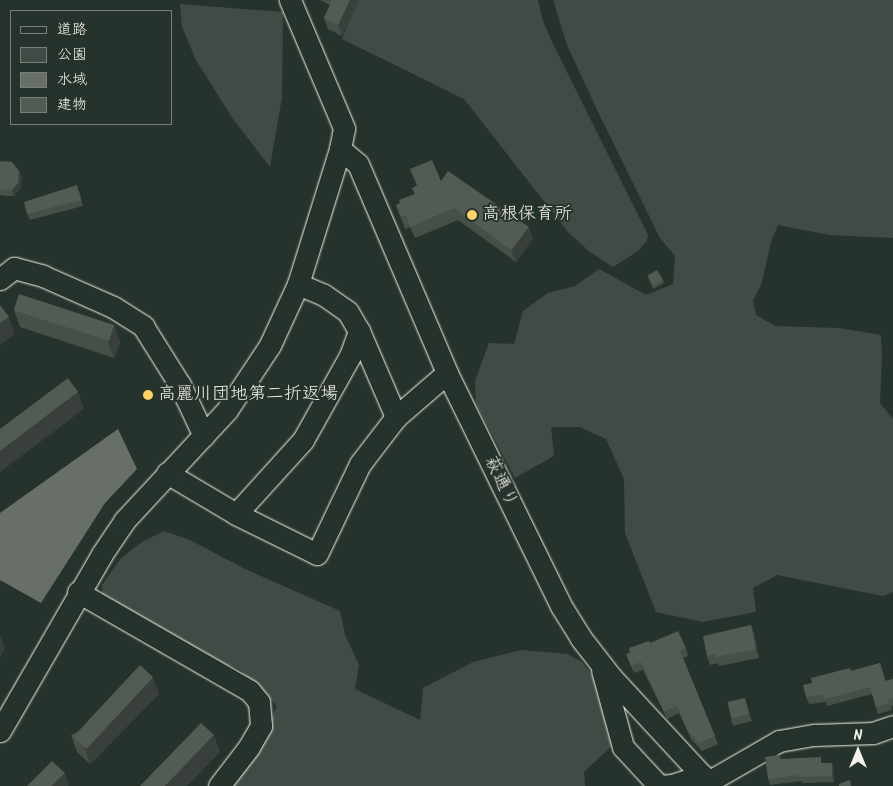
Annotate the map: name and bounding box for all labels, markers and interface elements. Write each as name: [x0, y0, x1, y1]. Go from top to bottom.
legend: [10, 10, 172, 125]
text: 道路: [57, 18, 87, 42]
text: 公園: [57, 43, 87, 67]
text: 水域: [57, 68, 87, 92]
text: 建物: [57, 93, 87, 117]
place label: 高根保育所: [482, 204, 572, 226]
marker: 高根保育所: [466, 209, 478, 221]
place label: 高麗川団地第二折返場: [158, 384, 338, 406]
marker: 高麗川団地第二折返場: [142, 389, 154, 401]
street label: 萩通り: [478, 453, 522, 511]
text: N: [854, 725, 862, 747]
north arrow: [833, 726, 883, 776]

